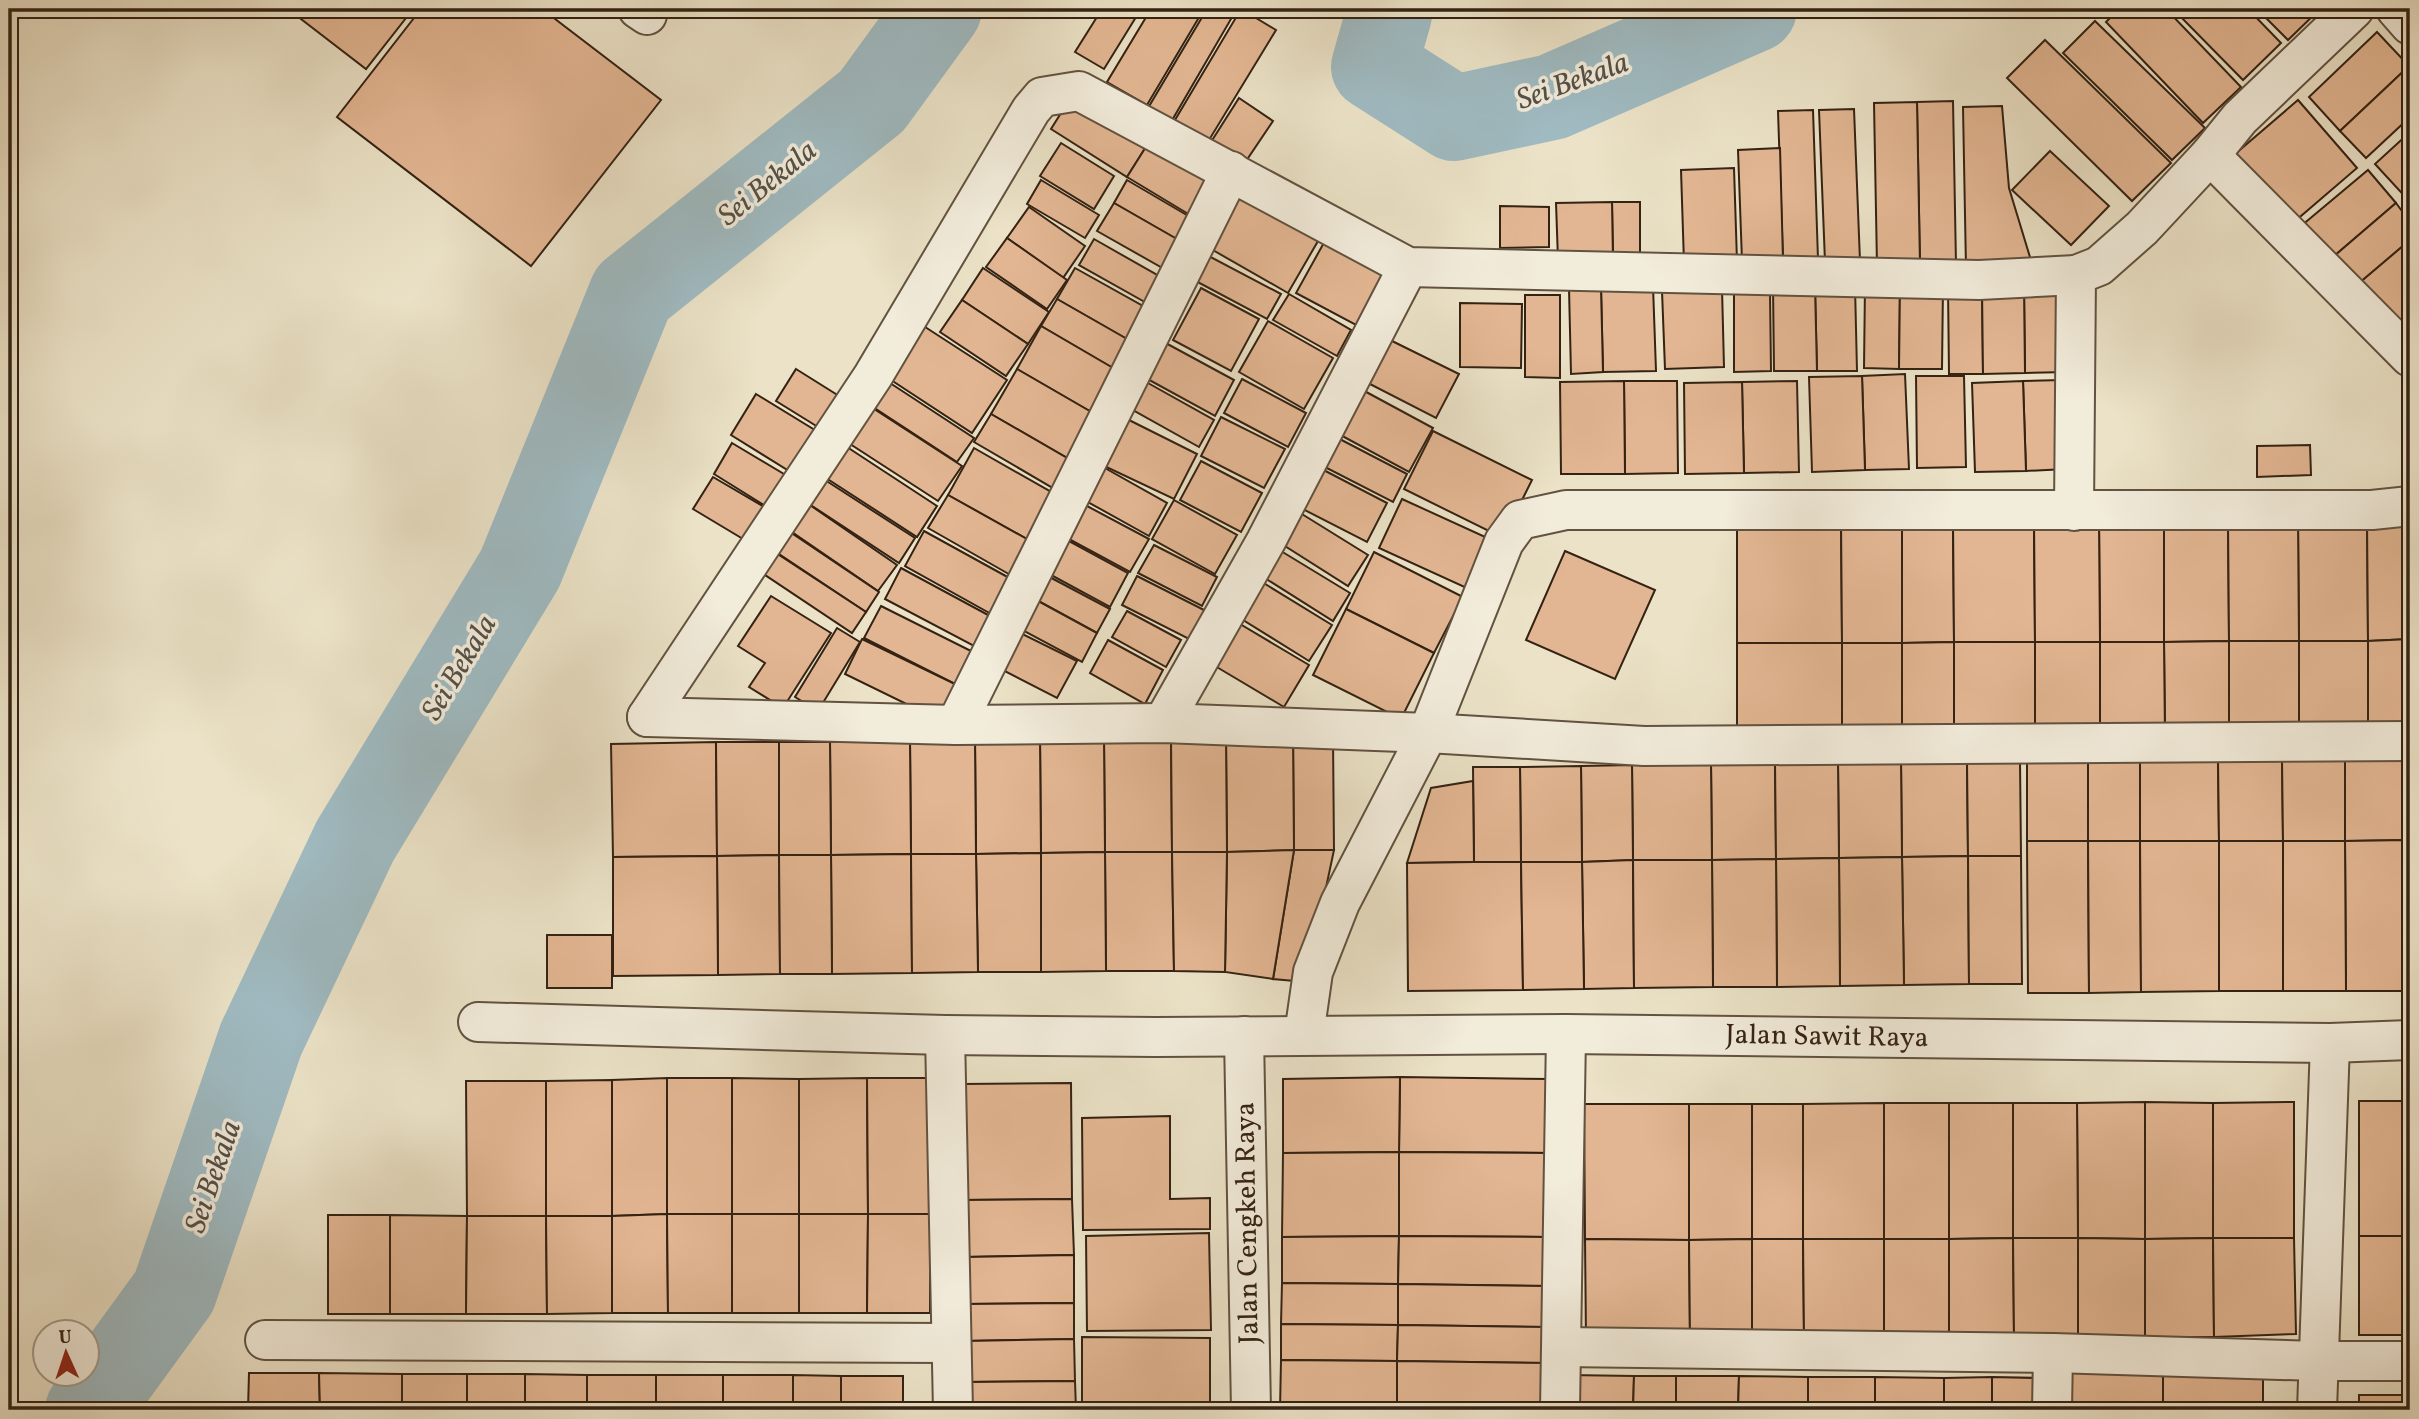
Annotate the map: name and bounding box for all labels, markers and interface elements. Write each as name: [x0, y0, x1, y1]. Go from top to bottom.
water label: Sei Bekala: [1511, 42, 1635, 122]
water label: Sei Bekala: [710, 131, 826, 237]
water label: Sei Bekala: [412, 607, 508, 729]
street label: Jalan Sawit Raya: [1725, 1016, 1929, 1058]
street label: Jalan Cengkeh Raya: [1226, 1102, 1270, 1344]
water label: Sei Bekala: [175, 1115, 253, 1239]
north arrow: [32, 1318, 102, 1388]
text: U: [58, 1325, 72, 1351]

